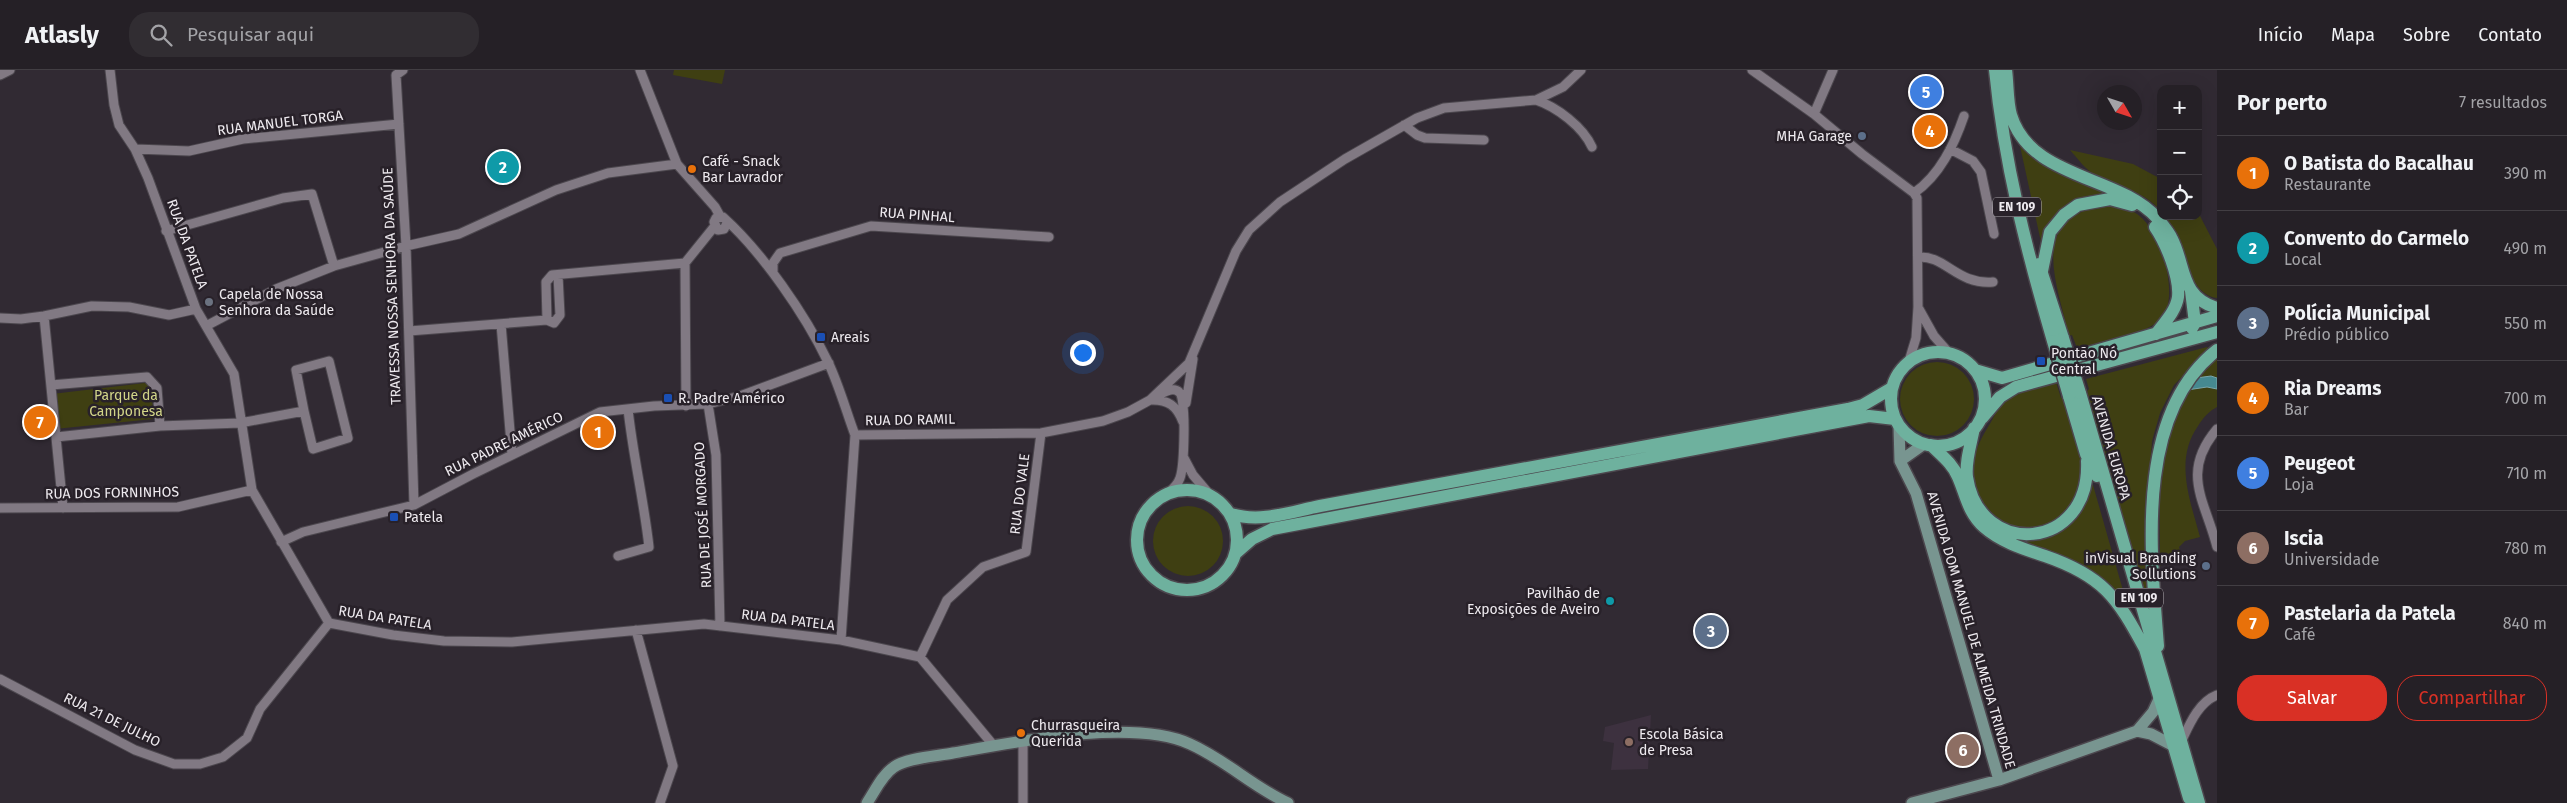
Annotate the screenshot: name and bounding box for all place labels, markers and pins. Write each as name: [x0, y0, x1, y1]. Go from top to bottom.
pin: 5: [1910, 73, 1942, 111]
pin: 4: [1914, 112, 1946, 150]
place label: MHA Garage: [1776, 128, 1852, 145]
marker: MHA Garage: [1856, 130, 1868, 142]
pin: 2: [487, 148, 519, 186]
place label: Café - Snack Bar Lavrador: [702, 153, 783, 186]
marker: Café - Snack Bar Lavrador: [686, 163, 698, 175]
place label: Capela de Nossa Senhora da Saúde: [219, 286, 334, 319]
marker: Capela de Nossa Senhora da Saúde: [203, 296, 215, 308]
place label: Areais: [831, 329, 870, 346]
marker: Areais: [815, 331, 827, 343]
place label: Pontão Nó Central: [2051, 345, 2117, 378]
marker: Pontão Nó Central: [2035, 355, 2047, 367]
place label: R. Padre Américo: [678, 390, 785, 407]
marker: R. Padre Américo: [662, 392, 674, 404]
pin: 7: [24, 403, 56, 441]
pin: 1: [582, 413, 614, 451]
place label: Patela: [404, 509, 443, 526]
marker: Patela: [388, 511, 400, 523]
place label: inVisual Branding Sollutions: [2085, 550, 2197, 583]
marker: inVisual Branding Sollutions: [2200, 560, 2212, 572]
place label: Pavilhão de Exposições de Aveiro: [1467, 585, 1600, 618]
marker: Pavilhão de Exposições de Aveiro: [1604, 595, 1616, 607]
pin: 3: [1695, 612, 1727, 650]
place label: Churrasqueira Querida: [1031, 717, 1120, 750]
place label: Escola Básica de Presa: [1639, 726, 1724, 759]
marker: Churrasqueira Querida: [1015, 727, 1027, 739]
pin: 6: [1947, 731, 1979, 769]
marker: Escola Básica de Presa: [1623, 736, 1635, 748]

